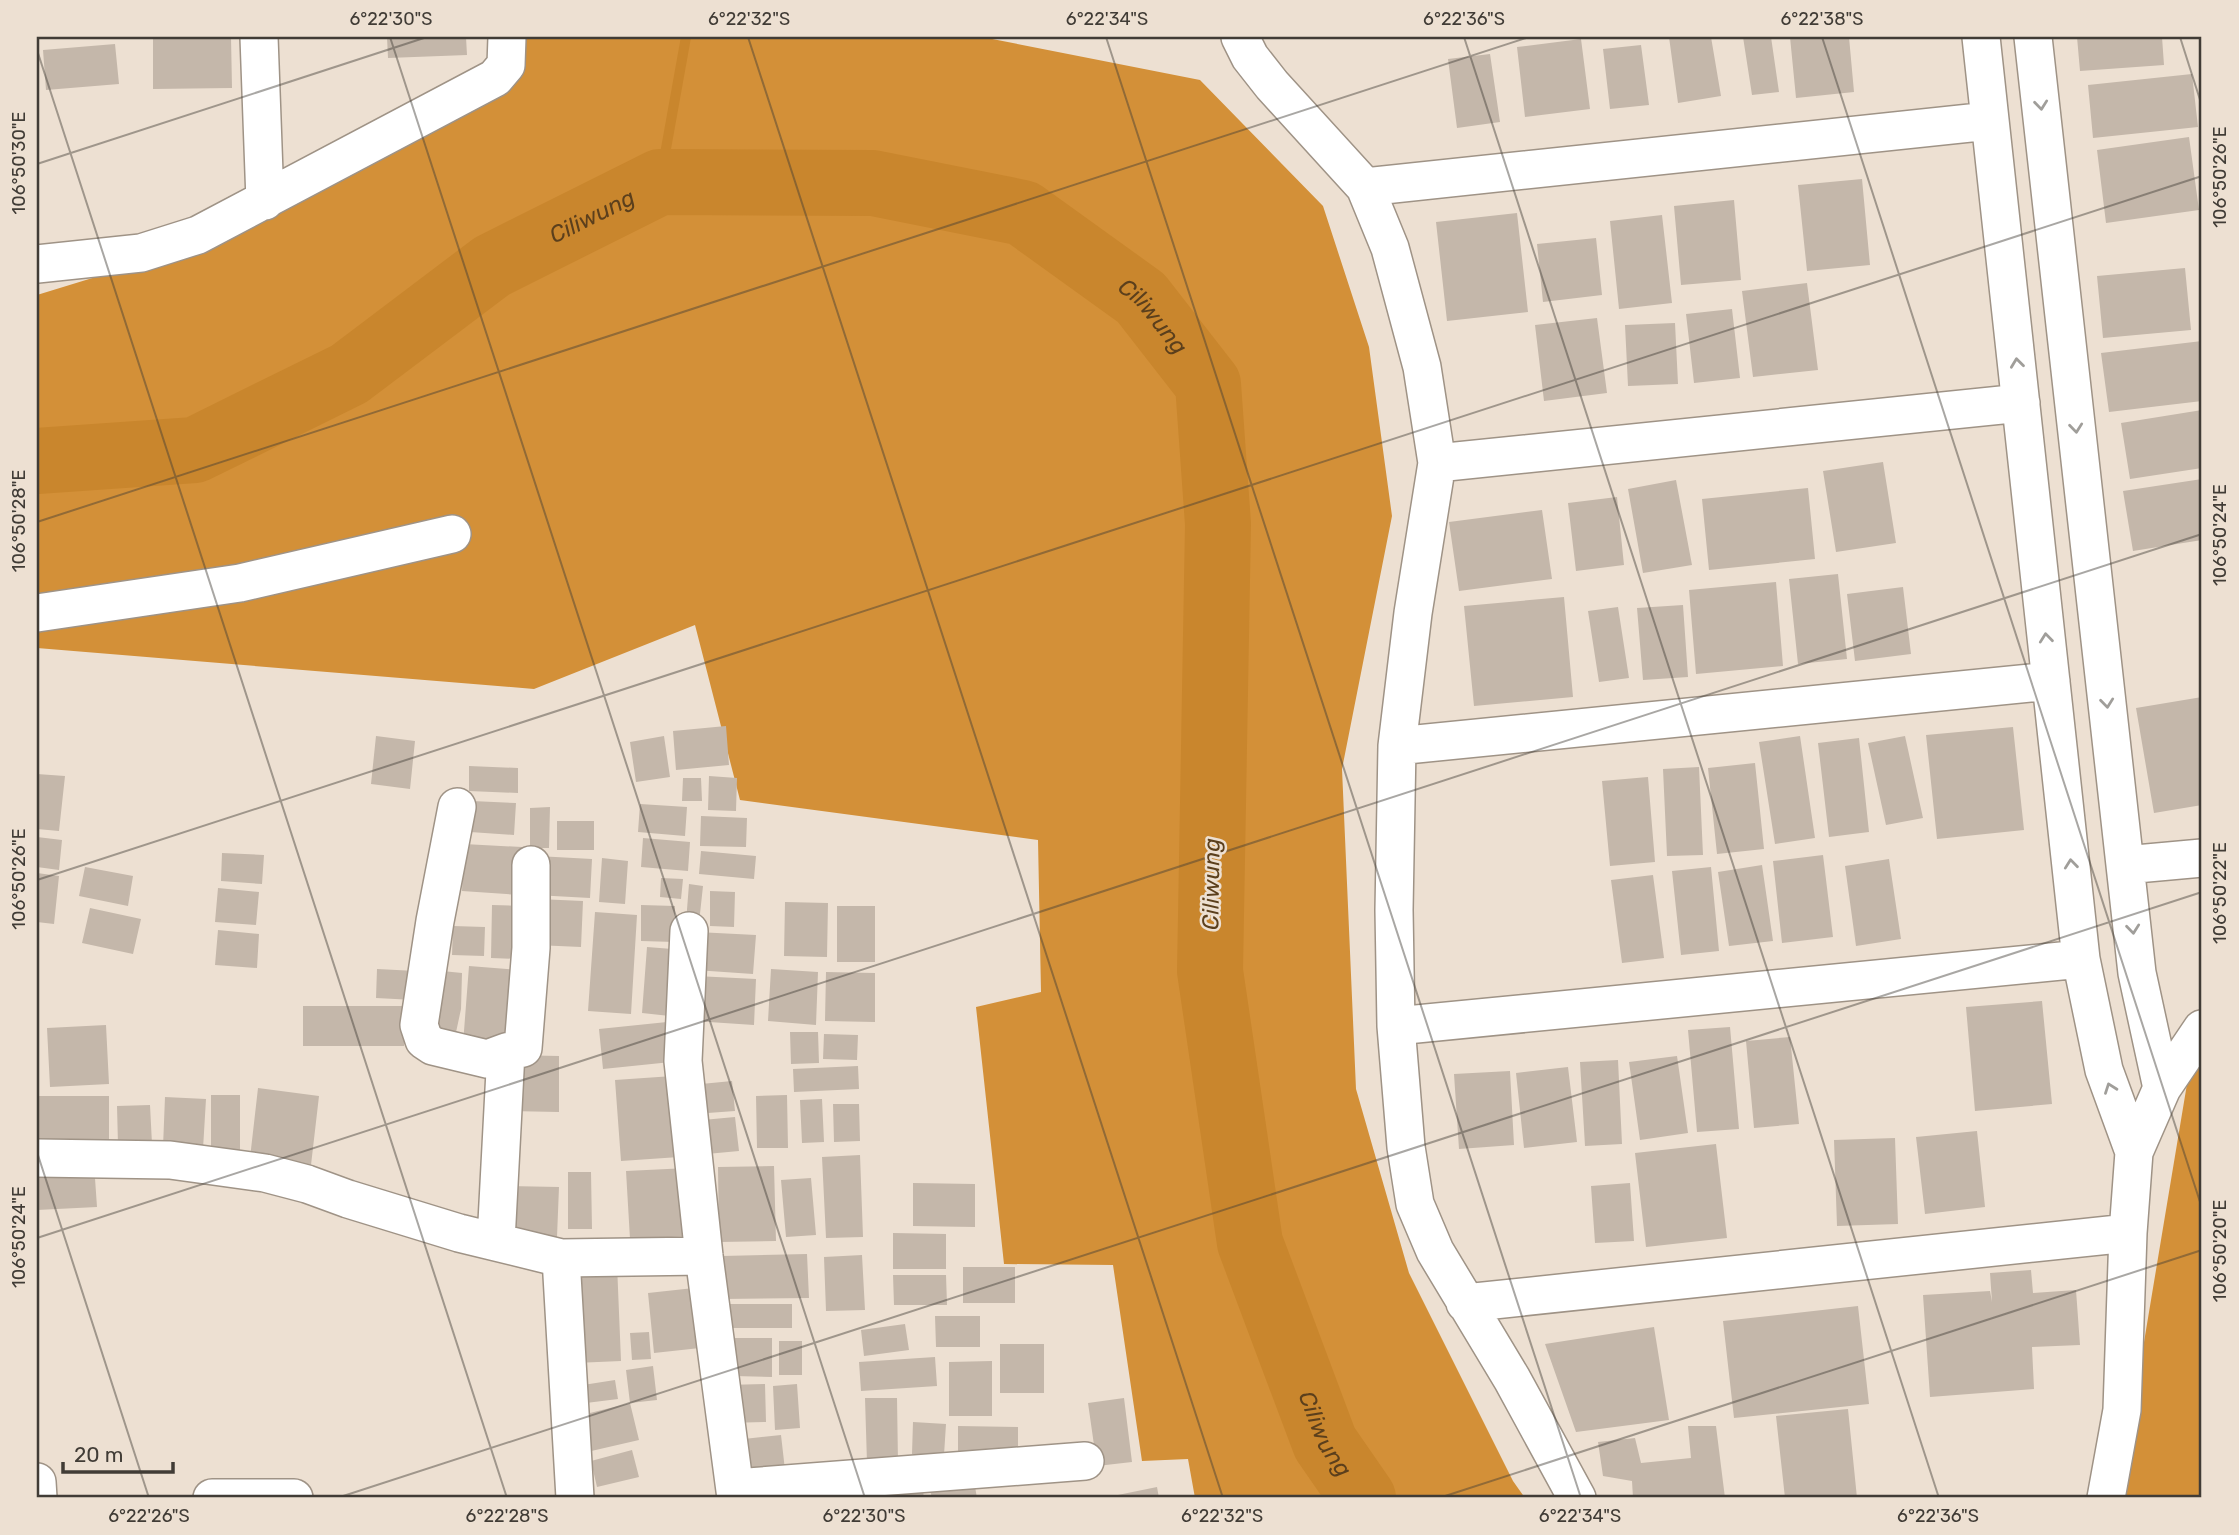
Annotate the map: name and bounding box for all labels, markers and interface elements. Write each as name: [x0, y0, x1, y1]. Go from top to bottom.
text: 6°22'30"S: [349, 8, 433, 30]
text: 6°22'32"S: [708, 8, 790, 30]
text: 6°22'34"S: [1066, 8, 1148, 30]
text: 6°22'36"S: [1423, 8, 1505, 30]
text: 6°22'38"S: [1780, 8, 1864, 30]
one-way arrow: [2033, 99, 2048, 110]
text: 106°50'30"E: [8, 112, 30, 214]
text: 106°50'26"E: [2209, 126, 2231, 228]
water label: Ciliwung: [544, 183, 639, 249]
water label: Ciliwung: [1113, 272, 1194, 360]
one-way arrow: [2009, 357, 2024, 369]
one-way arrow: [2069, 422, 2084, 434]
text: 106°50'28"E: [8, 470, 30, 572]
text: 106°50'24"E: [2209, 484, 2231, 586]
one-way arrow: [2039, 632, 2054, 644]
one-way arrow: [2099, 698, 2114, 709]
text: 106°50'26"E: [8, 828, 30, 930]
water label: Ciliwung: [1196, 838, 1226, 930]
text: 106°50'22"E: [2209, 842, 2231, 944]
one-way arrow: [2064, 858, 2079, 869]
one-way arrow: [2125, 923, 2140, 935]
one-way arrow: [2105, 1082, 2119, 1094]
text: 106°50'24"E: [8, 1186, 30, 1288]
text: 106°50'20"E: [2209, 1200, 2231, 1302]
water label: Ciliwung: [1293, 1387, 1358, 1482]
scale bar: [63, 1430, 173, 1474]
text: 20 m: [74, 1442, 123, 1467]
text: 6°22'26"S: [108, 1505, 190, 1527]
text: 6°22'28"S: [466, 1505, 548, 1527]
text: 6°22'30"S: [822, 1505, 906, 1527]
text: 6°22'32"S: [1181, 1505, 1263, 1527]
text: 6°22'34"S: [1539, 1505, 1621, 1527]
text: 6°22'36"S: [1897, 1505, 1979, 1527]

